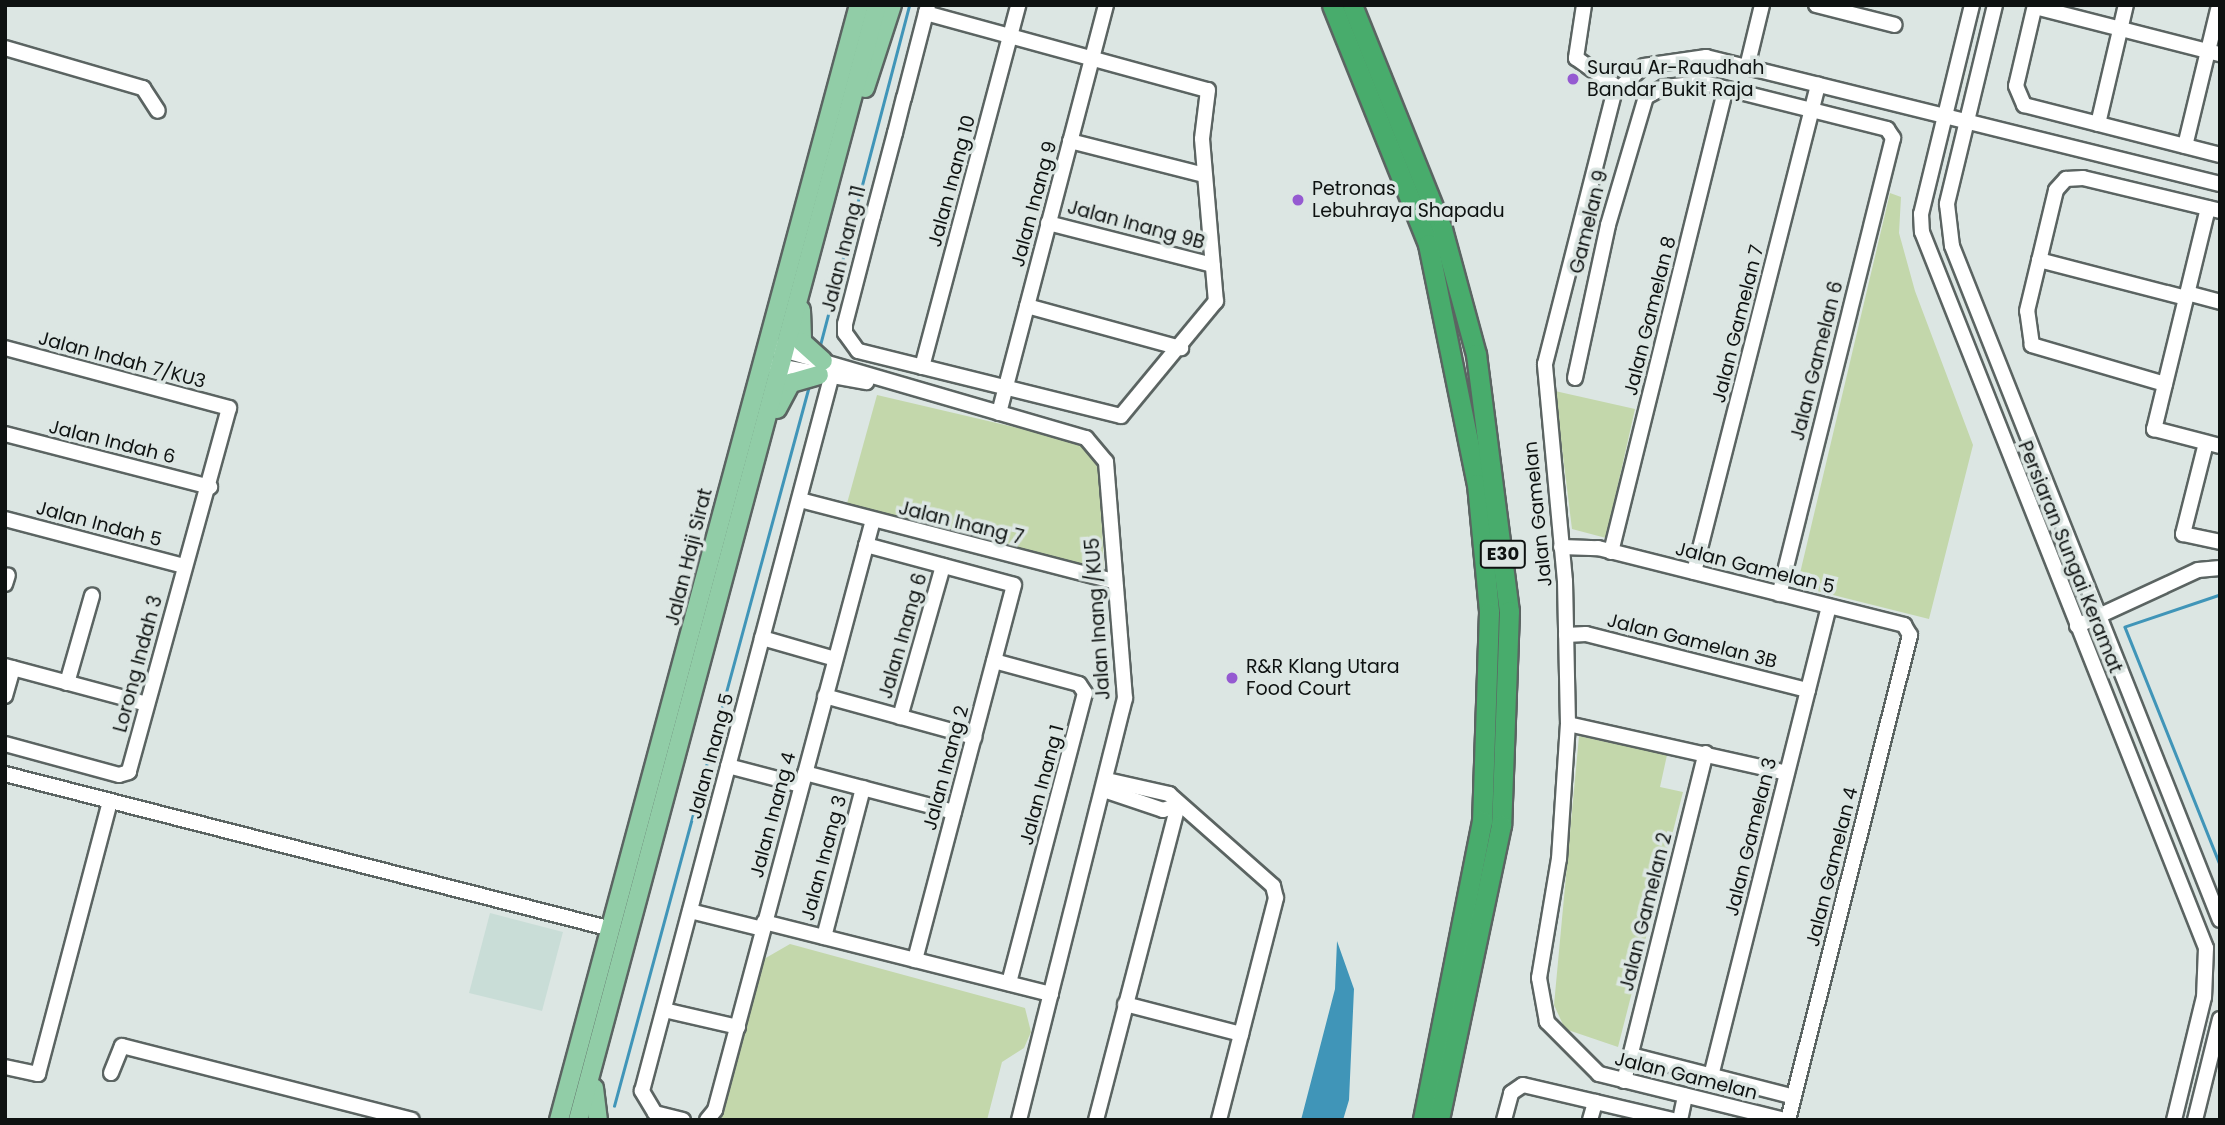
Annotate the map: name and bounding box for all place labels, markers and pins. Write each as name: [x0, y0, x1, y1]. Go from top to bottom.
place label: Surau Ar-Raudhah Bandar Bukit Raja: [1587, 57, 1764, 101]
marker: Surau Ar-Raudhah Bandar Bukit Raja: [1565, 71, 1581, 87]
place label: Petronas Lebuhraya Shapadu: [1312, 178, 1505, 222]
marker: Petronas Lebuhraya Shapadu: [1290, 192, 1306, 208]
place label: R&R Klang Utara Food Court: [1246, 656, 1400, 700]
marker: R&R Klang Utara Food Court: [1224, 670, 1240, 686]

